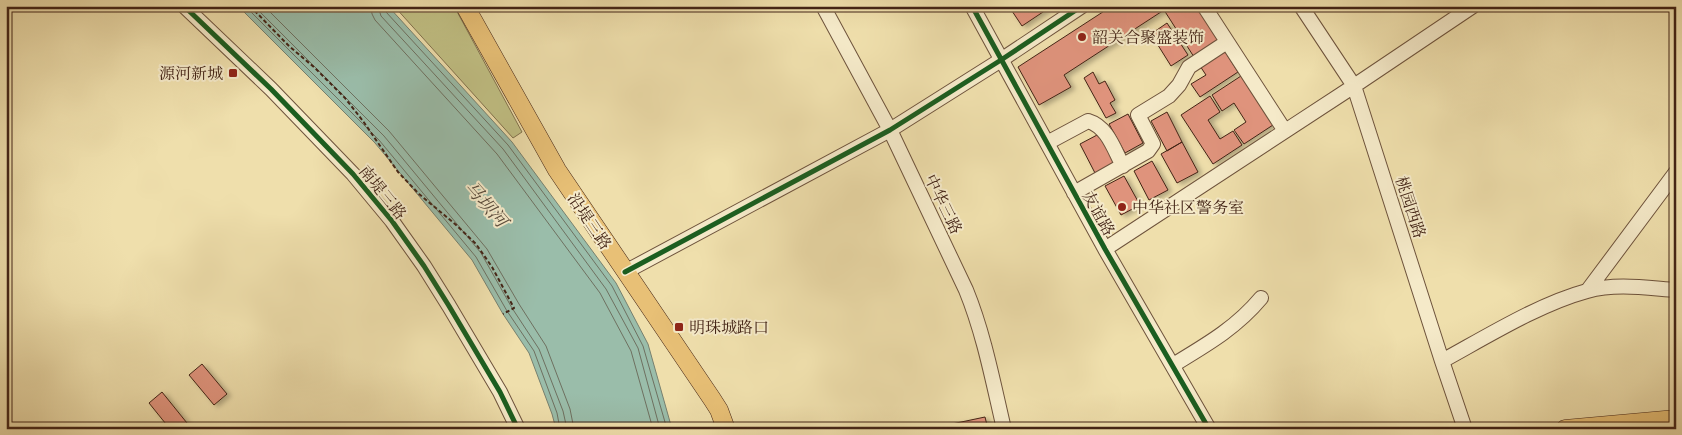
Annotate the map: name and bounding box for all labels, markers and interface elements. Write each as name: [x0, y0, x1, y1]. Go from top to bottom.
place label: 韶关合聚盛装饰: [1092, 28, 1204, 47]
marker: 韶关合聚盛装饰: [1076, 31, 1088, 43]
place label: 源河新城: [159, 64, 223, 83]
marker: 源河新城: [227, 67, 239, 79]
street label: 南堤三路: [355, 161, 410, 223]
street label: 中华三路: [921, 171, 966, 237]
street label: 桃园西路: [1392, 174, 1429, 241]
water label: 马坝河: [460, 177, 513, 234]
street label: 友谊路: [1079, 188, 1119, 239]
street label: 沿堤三路: [564, 189, 615, 253]
place label: 中华社区警务室: [1132, 198, 1244, 217]
marker: 中华社区警务室: [1116, 201, 1128, 213]
place label: 明珠城路口: [689, 318, 769, 337]
marker: 明珠城路口: [673, 321, 685, 333]

